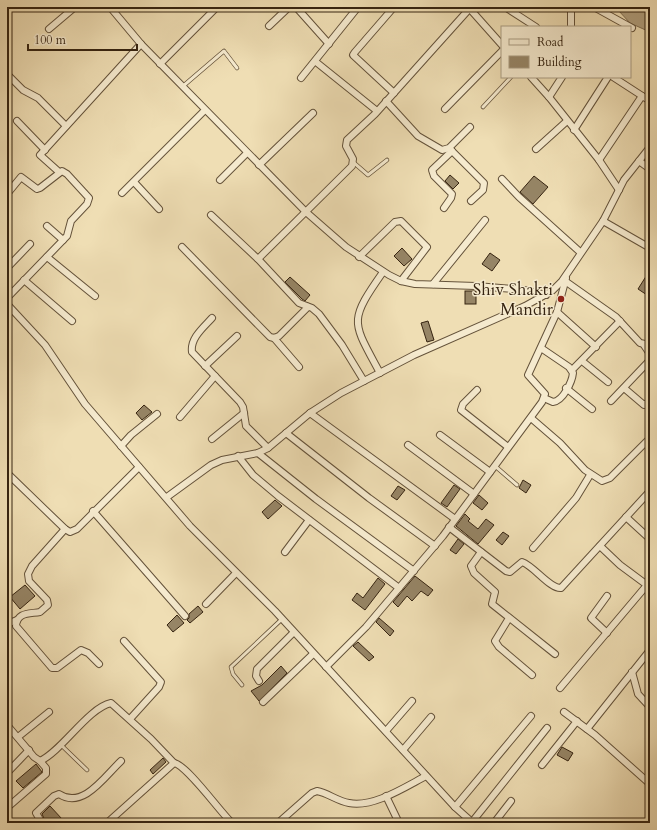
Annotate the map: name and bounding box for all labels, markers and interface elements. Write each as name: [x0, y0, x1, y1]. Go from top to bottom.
scale bar: [28, 26, 137, 52]
legend: [501, 26, 631, 78]
text: 100 m: [34, 32, 67, 48]
text: Road: [537, 34, 564, 50]
text: Building: [537, 54, 582, 70]
place label: Shiv Shakti Mandir: [473, 278, 554, 321]
marker: Shiv Shakti Mandir: [556, 294, 566, 304]

